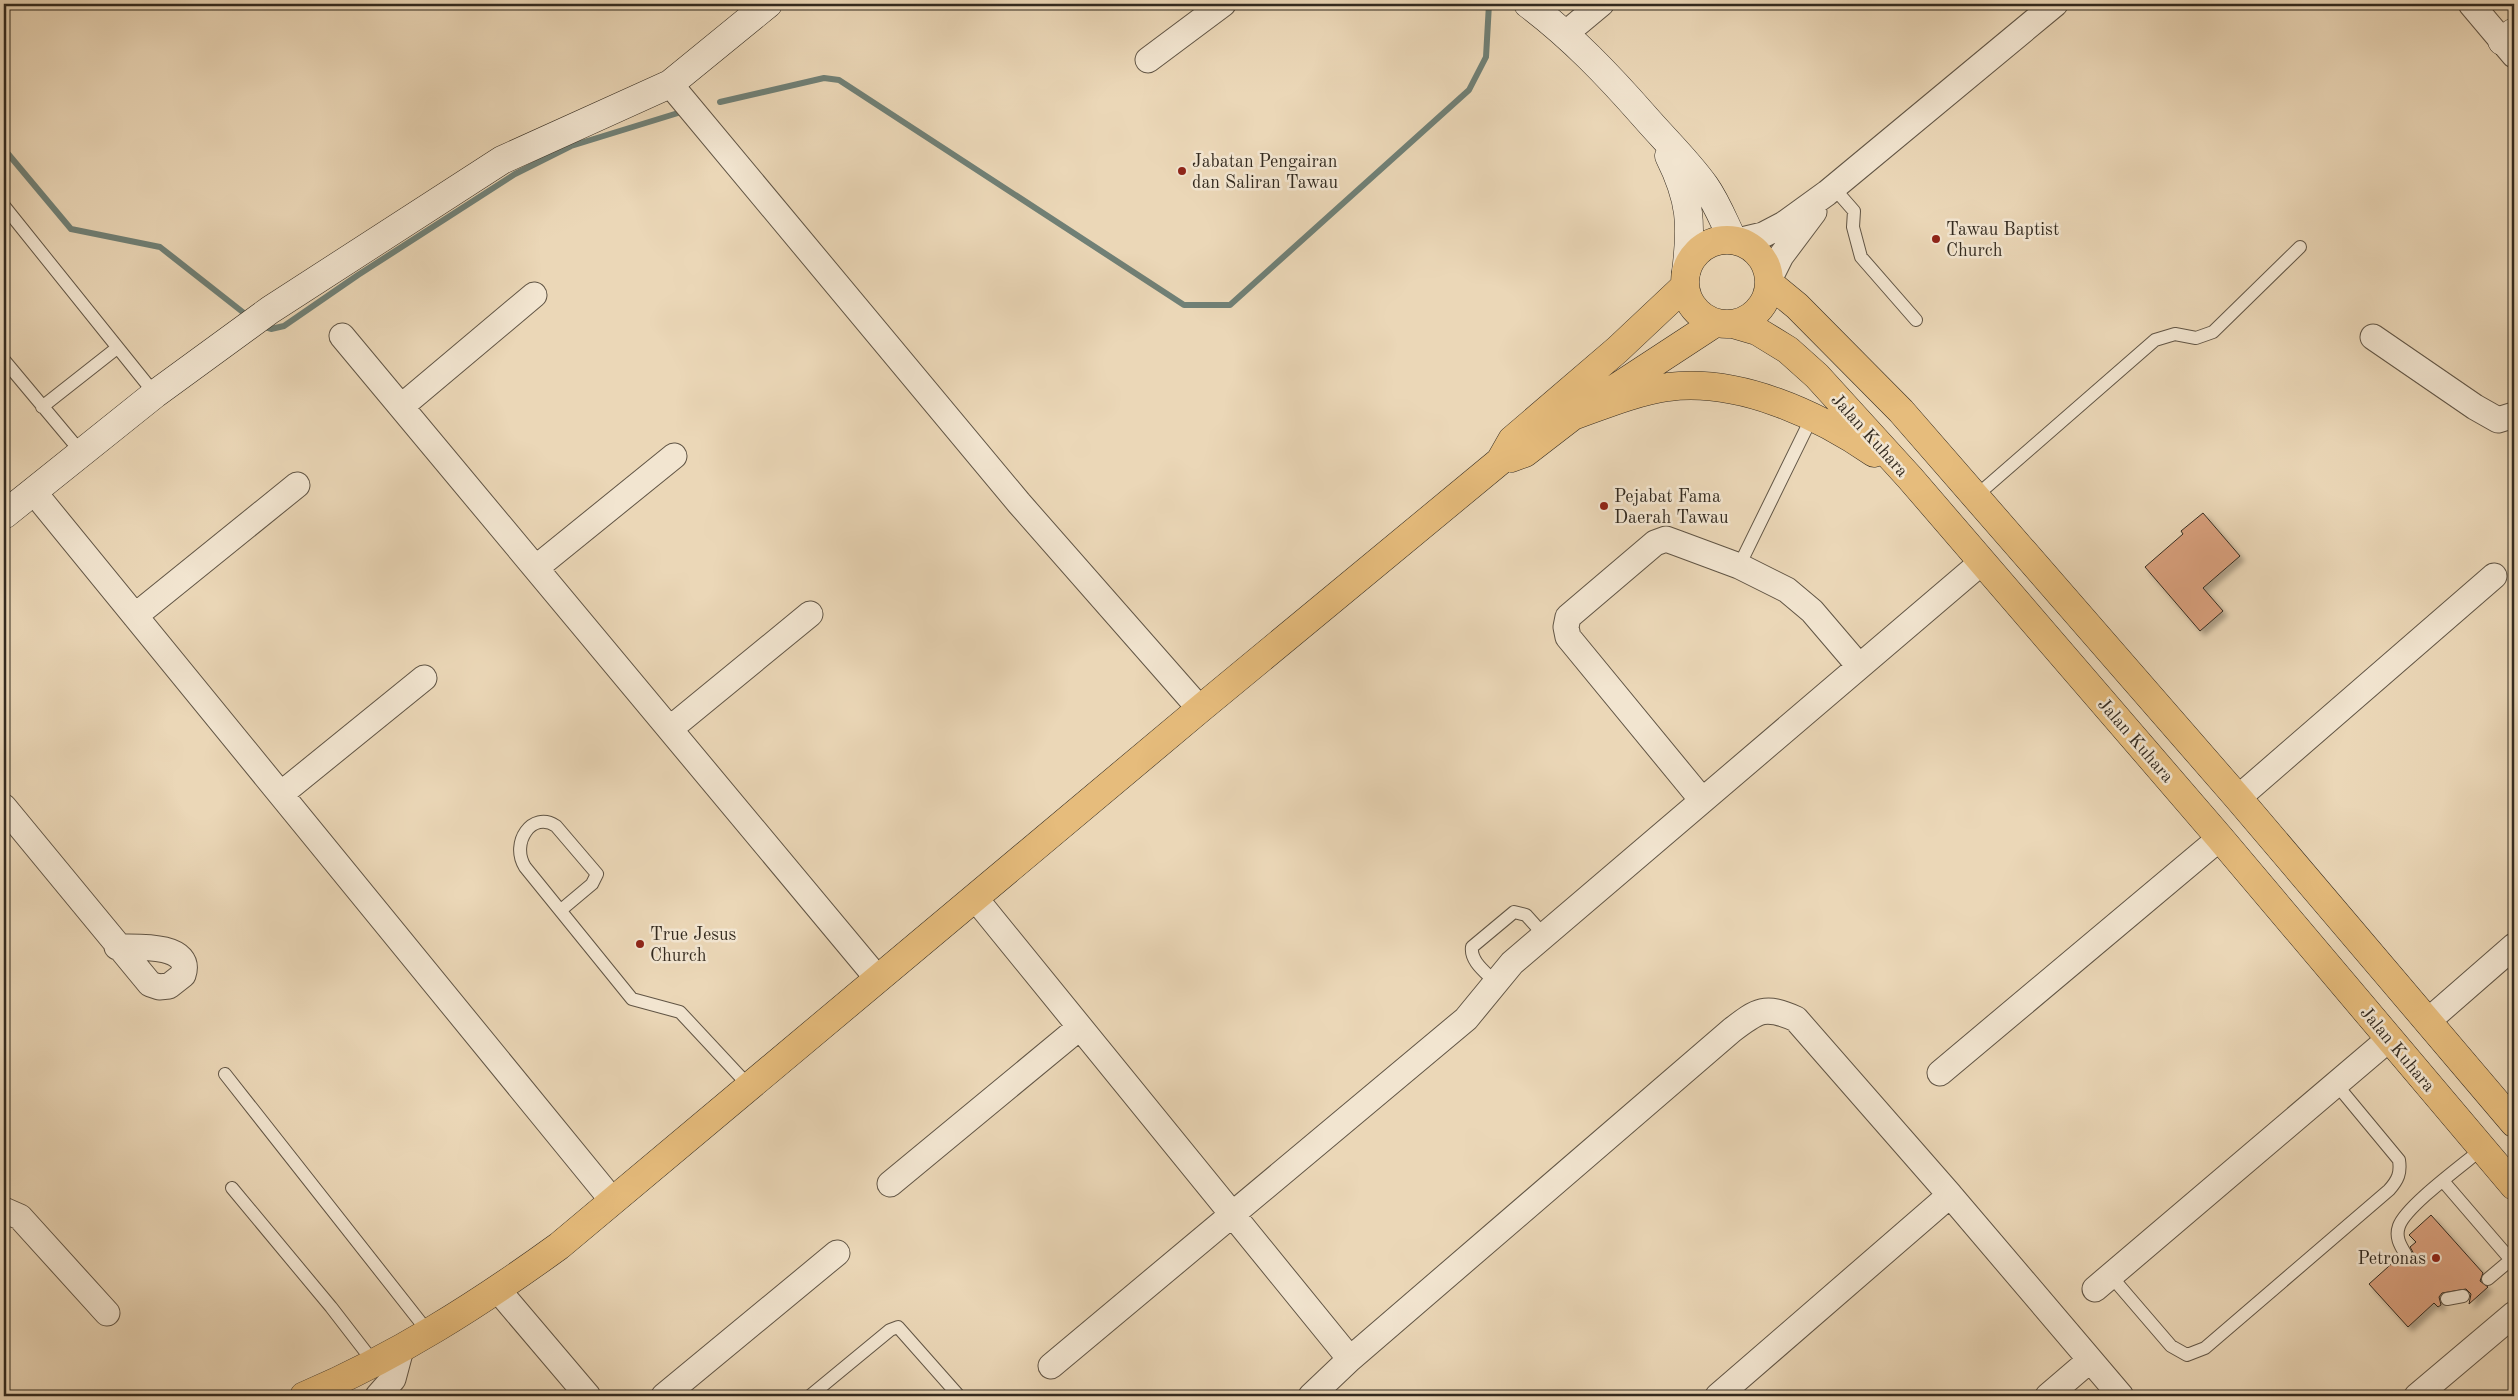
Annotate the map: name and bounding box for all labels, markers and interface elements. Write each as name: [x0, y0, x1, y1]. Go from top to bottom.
place label: Jabatan Pengairan dan Saliran Tawau: [1192, 153, 1339, 192]
marker: Jabatan Pengairan dan Saliran Tawau: [1176, 165, 1188, 177]
place label: Tawau Baptist Church: [1946, 221, 2059, 260]
marker: Tawau Baptist Church: [1930, 233, 1942, 245]
street label: Jalan Kuhara: [1827, 391, 1911, 481]
place label: Pejabat Fama Daerah Tawau: [1614, 488, 1729, 527]
marker: Pejabat Fama Daerah Tawau: [1598, 500, 1610, 512]
street label: Jalan Kuhara: [2094, 695, 2177, 786]
place label: True Jesus Church: [650, 926, 737, 965]
marker: True Jesus Church: [634, 938, 646, 950]
street label: Jalan Kuhara: [2356, 1004, 2438, 1096]
place label: Petronas: [2357, 1250, 2426, 1268]
marker: Petronas: [2430, 1252, 2442, 1264]

